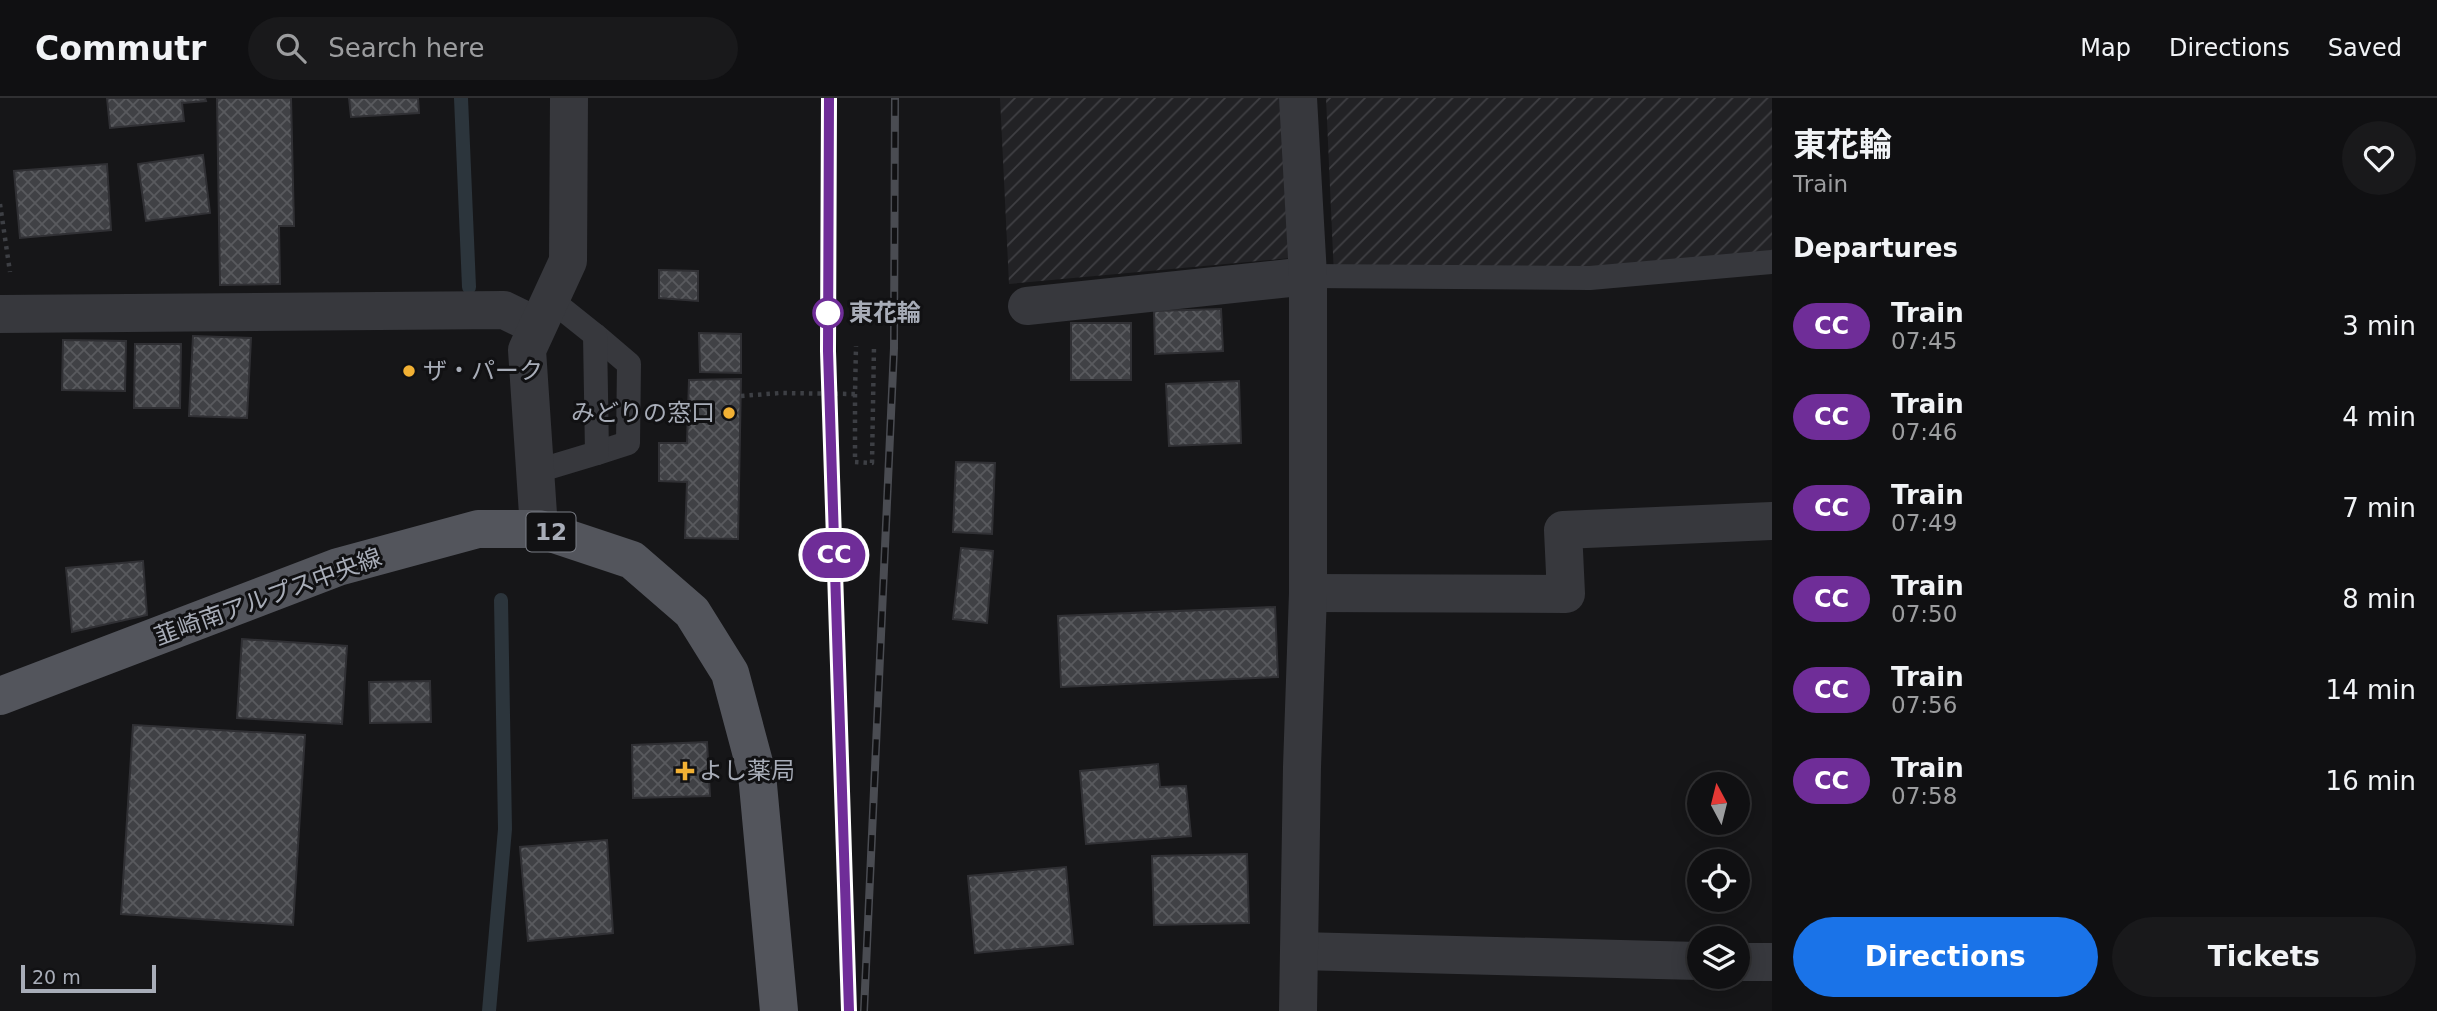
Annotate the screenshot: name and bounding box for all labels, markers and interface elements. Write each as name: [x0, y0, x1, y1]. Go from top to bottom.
search box: [248, 17, 738, 80]
text: Commutr: [35, 29, 206, 68]
icon: search: [272, 29, 310, 67]
text: Search here: [328, 33, 484, 63]
text: Map: [2080, 34, 2131, 62]
text: Directions: [2169, 34, 2290, 62]
text: Saved: [2328, 34, 2402, 62]
button: heart: [2342, 121, 2416, 195]
text: 東花輪: [1793, 125, 1892, 164]
text: Train: [1793, 171, 1848, 197]
text: Departures: [1793, 233, 1958, 263]
marker: 東花輪: [813, 298, 843, 328]
text: Train: [1891, 298, 1964, 328]
place label: 東花輪: [849, 299, 921, 327]
text: 3 min: [2342, 311, 2416, 341]
text: CC: [1814, 312, 1849, 340]
text: 07:45: [1891, 328, 1957, 354]
place label: ザ・パーク: [423, 357, 543, 385]
marker: ザ・パーク: [401, 363, 417, 379]
text: Train: [1891, 389, 1964, 419]
place label: みどりの窓口: [571, 399, 715, 427]
text: 4 min: [2342, 402, 2416, 432]
text: CC: [1814, 403, 1849, 431]
marker: みどりの窓口: [721, 405, 737, 421]
text: 07:46: [1891, 419, 1957, 445]
text: Train: [1891, 480, 1964, 510]
text: 7 min: [2342, 493, 2416, 523]
text: CC: [1814, 494, 1849, 522]
text: 07:49: [1891, 510, 1957, 536]
road number: 12: [526, 512, 576, 552]
line badge: CC: [802, 532, 866, 578]
text: CC: [816, 541, 852, 569]
street label: 韮崎南アルプス中央線: [151, 543, 385, 651]
text: Train: [1891, 571, 1964, 601]
text: 8 min: [2342, 584, 2416, 614]
text: CC: [1814, 585, 1849, 613]
text: 07:50: [1891, 601, 1957, 627]
text: Train: [1891, 662, 1964, 692]
text: 14 min: [2326, 675, 2416, 705]
text: CC: [1814, 676, 1849, 704]
text: 07:56: [1891, 692, 1957, 718]
text: Train: [1891, 753, 1964, 783]
place label: よし薬局: [699, 757, 795, 785]
marker: よし薬局: [677, 763, 693, 779]
text: 16 min: [2326, 766, 2416, 796]
text: CC: [1814, 767, 1849, 795]
north arrow: [1687, 772, 1750, 835]
map controls: [1687, 772, 1750, 989]
text: 07:58: [1891, 783, 1957, 809]
button: locate: [1687, 849, 1750, 912]
button: Directions: [1793, 917, 2098, 997]
button: Tickets: [2112, 917, 2416, 997]
button: layers: [1687, 926, 1750, 989]
scale bar: [21, 962, 156, 994]
text: 20 m: [32, 966, 81, 988]

